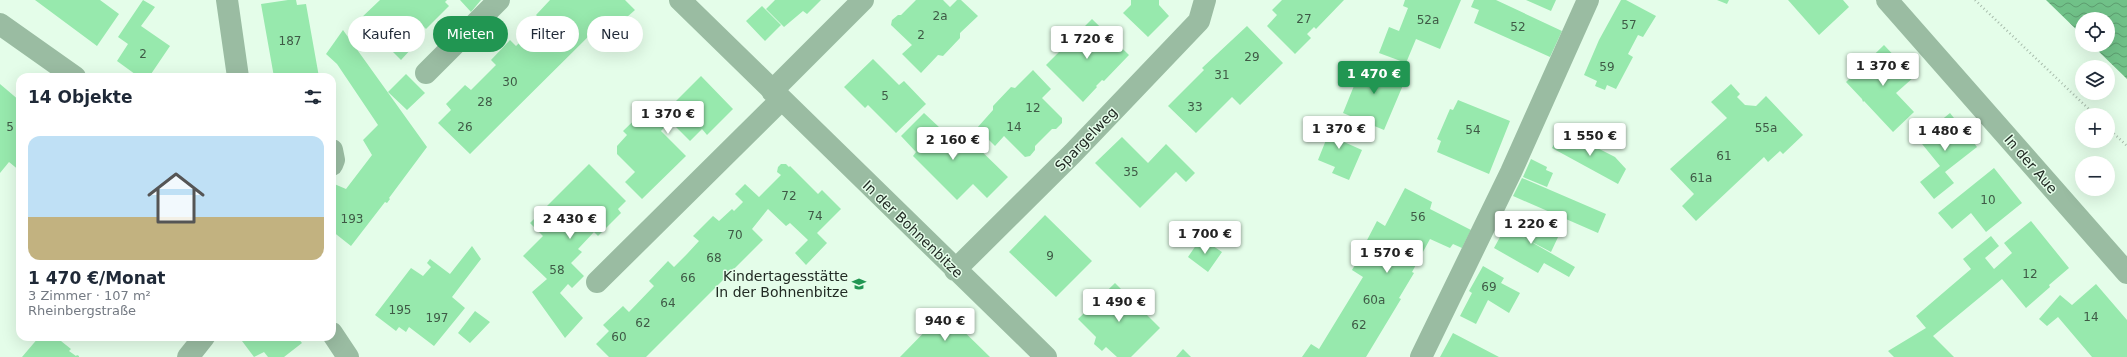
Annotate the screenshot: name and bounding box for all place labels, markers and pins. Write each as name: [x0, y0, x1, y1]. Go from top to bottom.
pin: 1 720 €: [1050, 26, 1124, 60]
pin: 1 370 €: [1846, 53, 1920, 87]
pin: 1 470 €: [1337, 61, 1411, 95]
pin: 1 370 €: [631, 101, 705, 135]
pin: 1 370 €: [1302, 116, 1376, 150]
pin: 1 480 €: [1908, 118, 1982, 152]
pin: 1 550 €: [1553, 123, 1627, 157]
pin: 2 160 €: [916, 127, 990, 161]
pin: 2 430 €: [533, 206, 607, 240]
pin: 1 220 €: [1494, 211, 1568, 245]
pin: 1 700 €: [1168, 221, 1242, 255]
pin: 1 570 €: [1350, 240, 1424, 274]
place label: Kindertagesstätte In der Bohnenbitze: [715, 268, 848, 300]
school or university icon: Kindertagesstätte In der Bohnenbitze: [851, 276, 867, 292]
pin: 1 490 €: [1082, 289, 1156, 323]
pin: 940 €: [917, 308, 973, 342]

